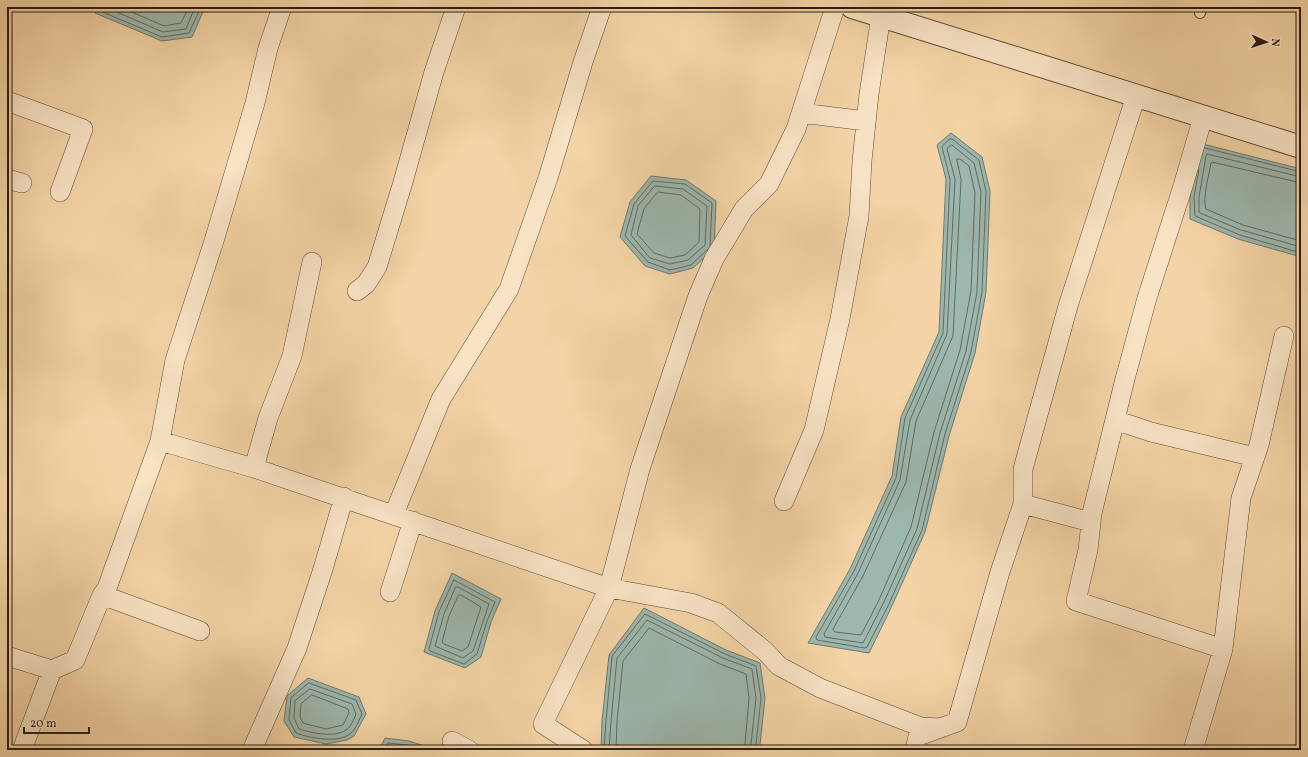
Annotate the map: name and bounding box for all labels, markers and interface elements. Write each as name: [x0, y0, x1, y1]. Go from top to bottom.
north arrow: [1246, 22, 1286, 62]
text: N: [1267, 38, 1282, 47]
scale bar: [24, 709, 89, 735]
text: 20 m: [30, 716, 57, 732]

